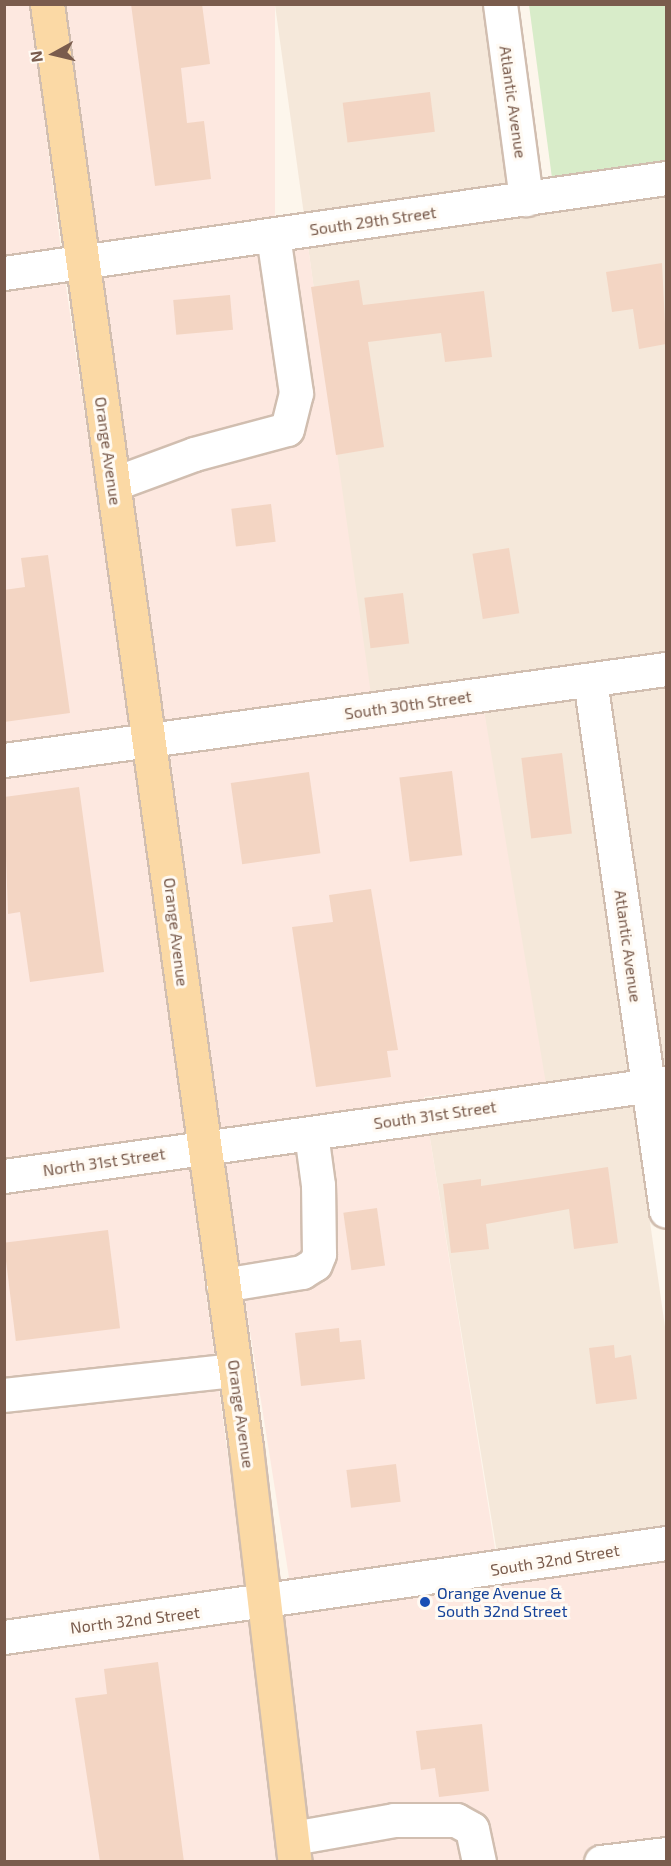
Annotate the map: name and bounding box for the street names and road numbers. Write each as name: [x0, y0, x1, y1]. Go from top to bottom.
street label: Atlantic Avenue: [496, 44, 530, 160]
street label: South 29th Street: [308, 203, 438, 239]
street label: Orange Avenue: [91, 395, 125, 507]
street label: South 30th Street: [343, 687, 473, 723]
street label: Orange Avenue: [160, 876, 192, 988]
street label: Atlantic Avenue: [611, 888, 645, 1004]
street label: South 31st Street: [372, 1097, 498, 1133]
street label: North 31st Street: [42, 1144, 166, 1180]
street label: Orange Avenue: [224, 1358, 258, 1470]
street label: South 32nd Street: [489, 1540, 621, 1580]
street label: North 32nd Street: [69, 1603, 201, 1637]

